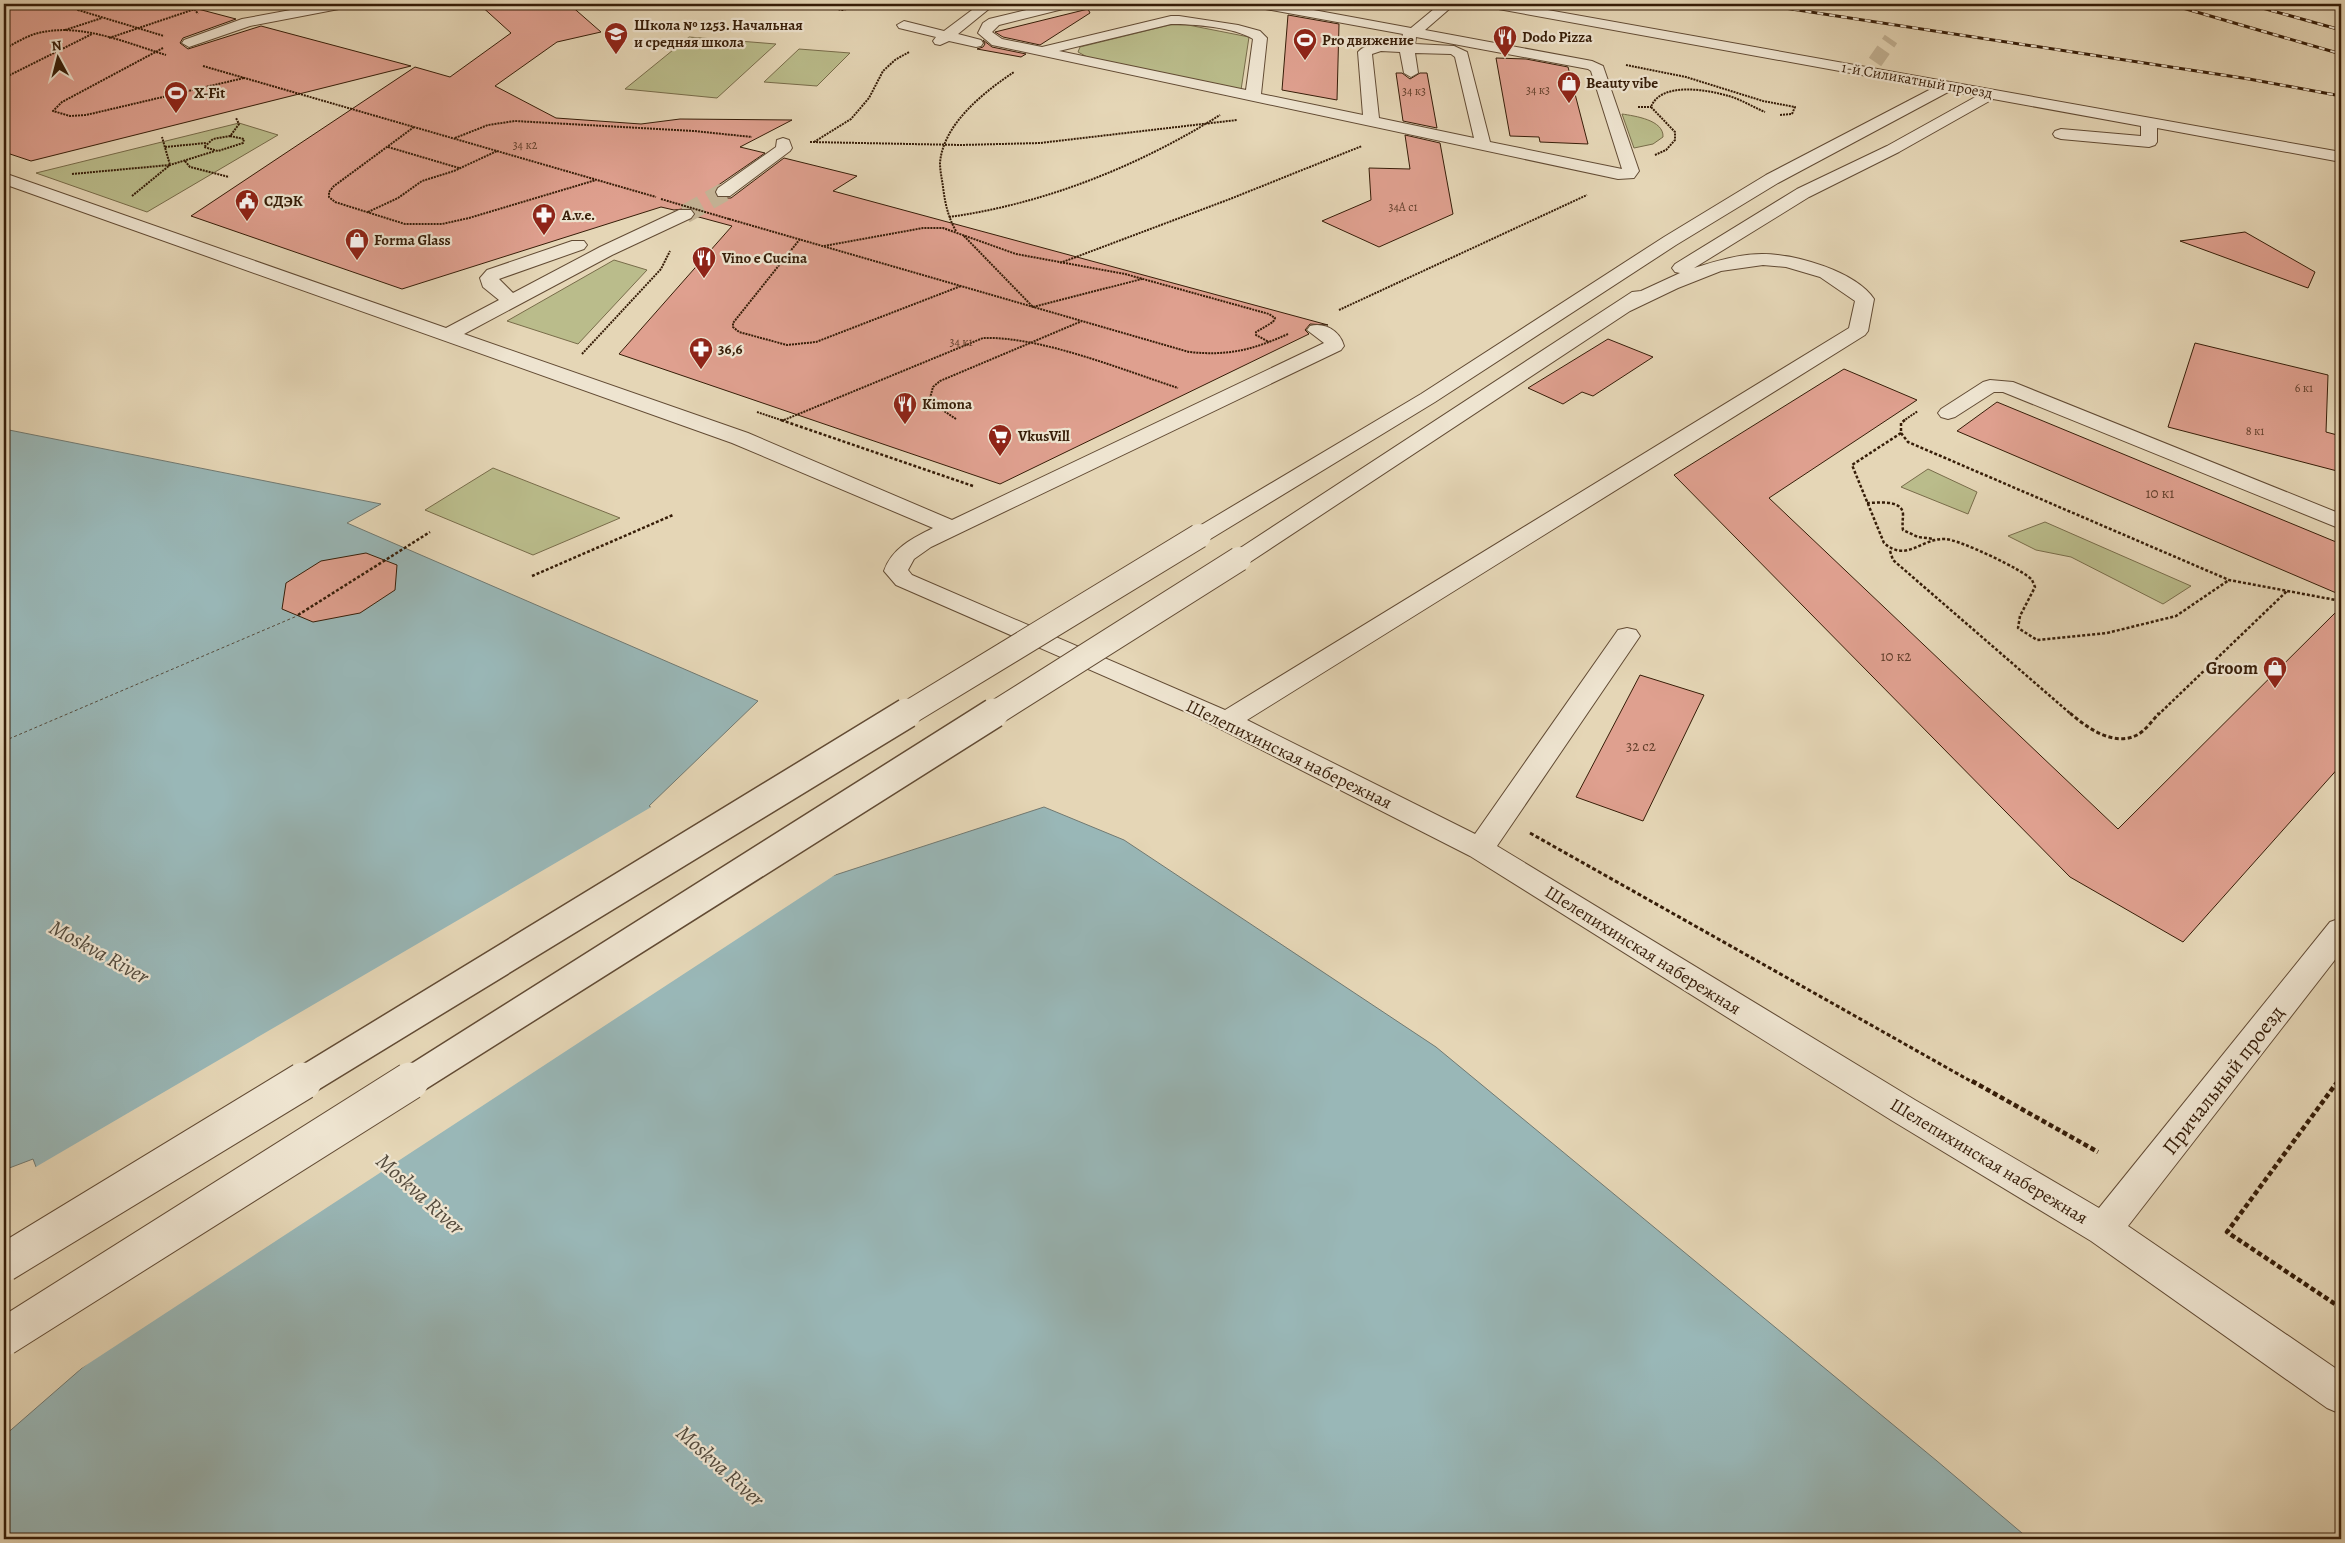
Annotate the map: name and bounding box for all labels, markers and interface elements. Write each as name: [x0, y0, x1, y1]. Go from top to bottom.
place label: Школа № 1253. Начальная и средняя школа: [634, 15, 803, 52]
school or university icon: Школа № 1253. Начальная и средняя школа: [603, 21, 629, 55]
restaurant icon: Dodo Pizza: [1492, 24, 1518, 58]
sports icon: Pro движение: [1292, 27, 1318, 61]
place label: Dodo Pizza: [1522, 27, 1593, 47]
place label: Pro движение: [1322, 30, 1414, 50]
north arrow: [32, 32, 82, 82]
text: N: [50, 36, 63, 56]
street label: 1-й Силикатный проезд: [1840, 57, 1994, 103]
shop icon: Beauty vibe: [1556, 70, 1582, 104]
place label: Beauty vibe: [1586, 73, 1658, 93]
sports icon: X-Fit: [163, 80, 189, 114]
house number: 34 к3: [1526, 82, 1550, 98]
place label: X-Fit: [194, 83, 225, 103]
house number: 34 к3: [1402, 83, 1426, 99]
house number: 34 к2: [513, 137, 538, 153]
public building icon: СДЭК: [234, 188, 260, 222]
place label: СДЭК: [264, 191, 303, 211]
house number: 34А с1: [1388, 199, 1418, 215]
pharmacy icon: A.v.e.: [531, 202, 557, 236]
place label: A.v.e.: [561, 205, 595, 225]
shop icon: Forma Glass: [344, 227, 370, 261]
place label: Forma Glass: [374, 230, 451, 250]
restaurant icon: Vino e Cucina: [691, 245, 717, 279]
place label: Vino e Cucina: [721, 248, 808, 268]
house number: 34 к1: [949, 334, 973, 350]
pharmacy icon: 36,6: [688, 336, 714, 370]
place label: 36,6: [718, 339, 743, 359]
house number: 6 к1: [2295, 380, 2313, 396]
restaurant icon: Kimona: [892, 391, 918, 425]
place label: Kimona: [922, 394, 973, 414]
supermarket icon: VkusVill: [987, 423, 1013, 457]
house number: 8 к1: [2246, 423, 2264, 439]
place label: VkusVill: [1017, 426, 1070, 446]
house number: 10 к1: [2145, 483, 2175, 503]
house number: 10 к2: [1880, 646, 1912, 666]
shop icon: Groom: [2262, 655, 2288, 689]
place label: Groom: [2206, 656, 2258, 680]
street label: Шелепихинская набережная: [1182, 693, 1396, 815]
house number: 32 с2: [1626, 736, 1656, 756]
street label: Шелепихинская набережная: [1540, 880, 1746, 1020]
water label: Moskva River: [44, 912, 155, 992]
street label: Причальный проезд: [2156, 999, 2290, 1161]
street label: Шелепихинская набережная: [1886, 1092, 2092, 1230]
water label: Moskva River: [369, 1146, 472, 1243]
water label: Moskva River: [669, 1418, 772, 1515]

